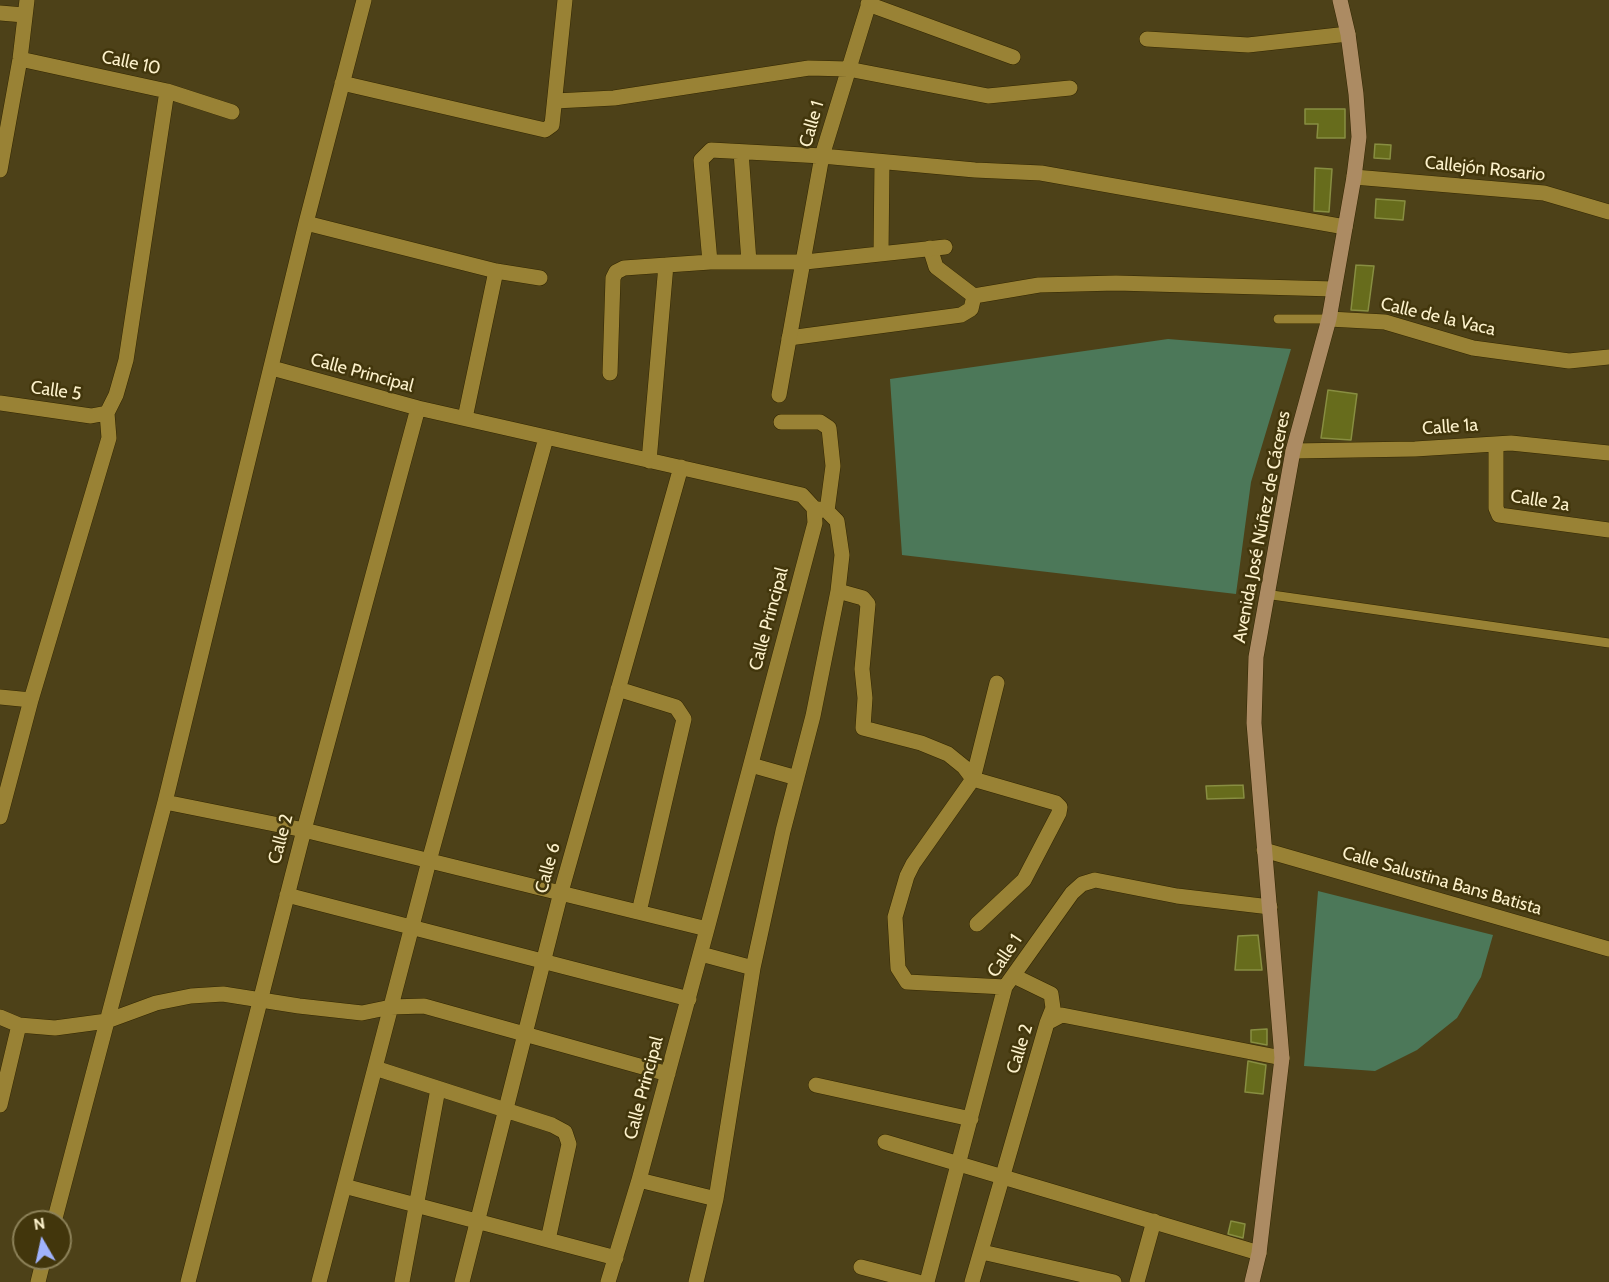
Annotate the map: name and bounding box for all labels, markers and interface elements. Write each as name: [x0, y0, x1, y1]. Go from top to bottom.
street label: Calle 10: [99, 46, 163, 80]
street label: Calle 1: [795, 98, 829, 150]
street label: Callejón Rosario: [1424, 152, 1546, 186]
street label: Calle de la Vaca: [1378, 293, 1498, 341]
street label: Calle Principal: [308, 349, 416, 397]
street label: Calle 5: [29, 377, 83, 405]
street label: Avenida José Núñez de Cáceres: [1229, 409, 1295, 645]
street label: Calle 1a: [1421, 414, 1479, 440]
street label: Calle 2a: [1509, 486, 1571, 516]
street label: Calle Principal: [745, 565, 793, 673]
street label: Calle 2: [264, 812, 298, 866]
street label: Calle 6: [531, 840, 565, 896]
street label: Calle Salustina Bans Batista: [1340, 842, 1544, 920]
street label: Calle 1: [983, 930, 1027, 982]
street label: Calle 2: [1002, 1022, 1038, 1076]
street label: Calle Principal: [620, 1034, 668, 1142]
north arrow: [12, 1210, 72, 1270]
text: N: [32, 1213, 46, 1234]

